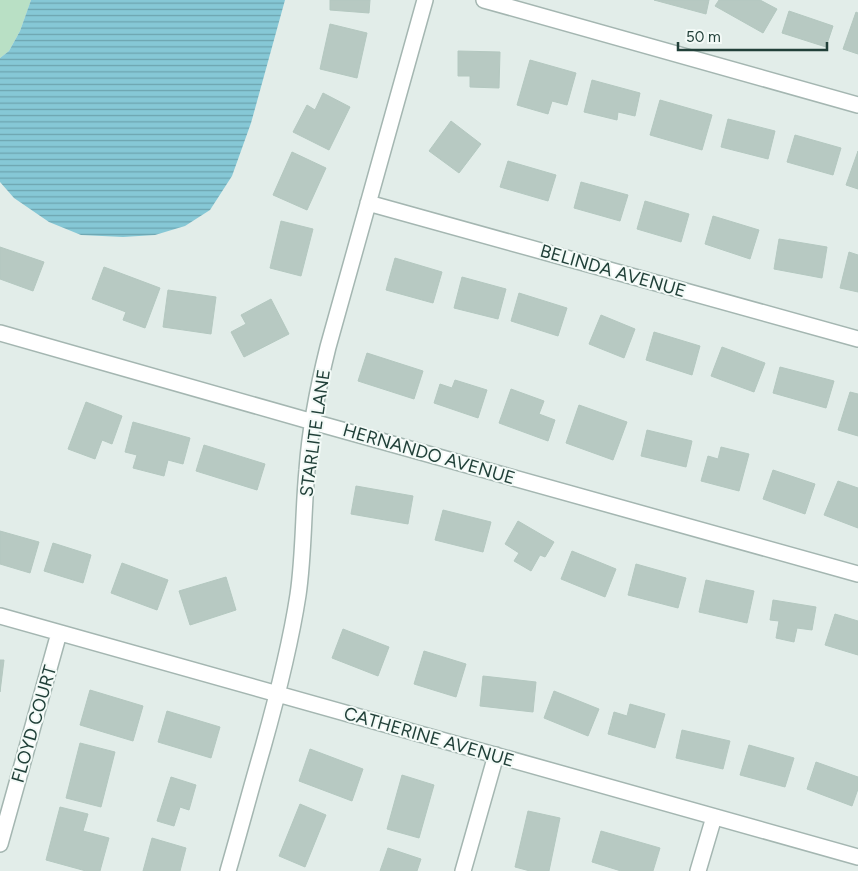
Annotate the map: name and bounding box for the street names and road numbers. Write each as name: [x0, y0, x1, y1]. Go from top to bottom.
street label: BELINDA AVENUE: [538, 240, 688, 302]
street label: STARLITE LANE: [295, 368, 335, 498]
street label: HERNANDO AVENUE: [340, 419, 518, 489]
street label: FLOYD COURT: [7, 663, 61, 785]
street label: CATHERINE AVENUE: [341, 702, 517, 772]

